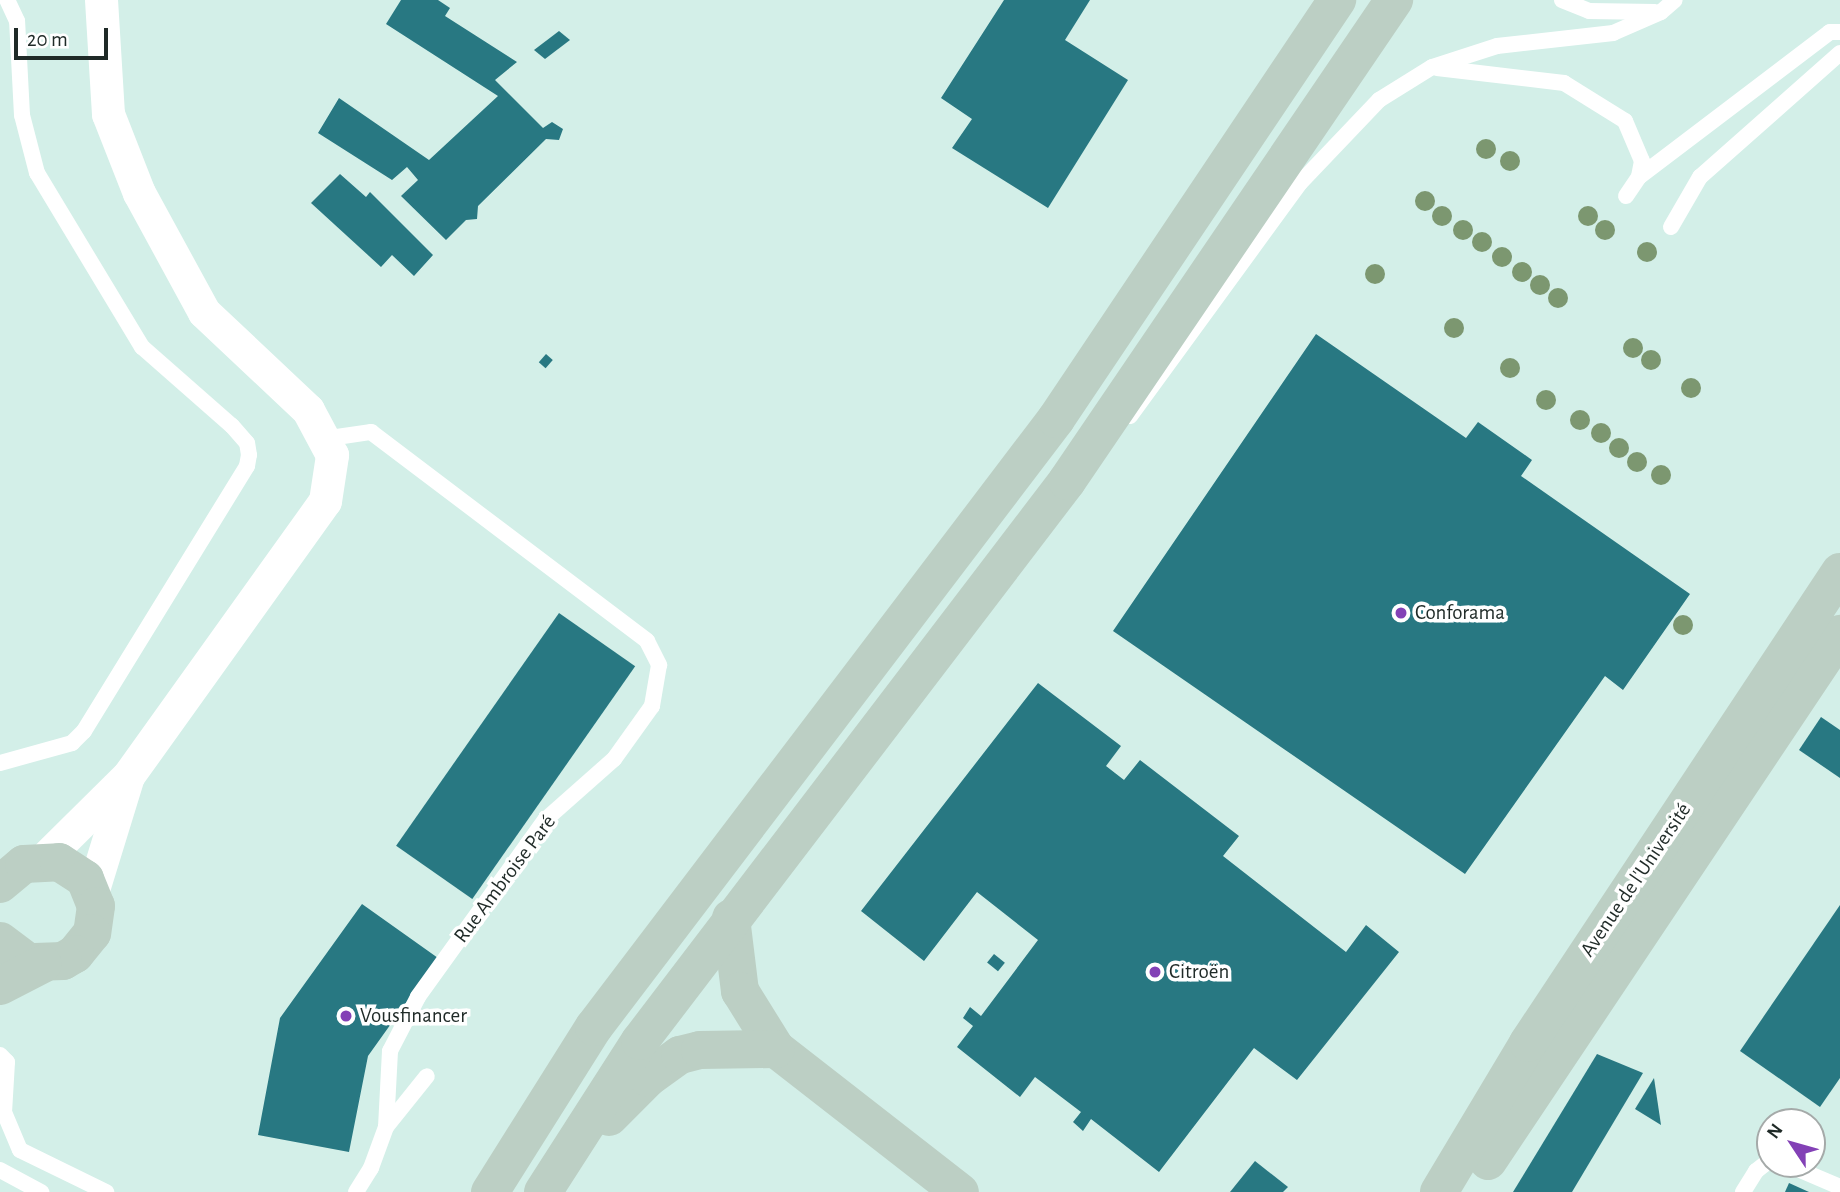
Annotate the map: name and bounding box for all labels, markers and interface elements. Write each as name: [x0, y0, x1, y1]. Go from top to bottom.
scale bar: [18, 14, 112, 58]
text: 20 m: [27, 29, 68, 50]
place label: Conforama: [1415, 600, 1505, 626]
marker: Conforama: [1393, 605, 1409, 621]
street label: Avenue de l'Université: [1575, 798, 1697, 962]
street label: Rue Ambroise Paré: [449, 810, 561, 948]
place label: Citroën: [1169, 959, 1229, 985]
marker: Citroën: [1147, 964, 1163, 980]
place label: Vousfinancer: [360, 1003, 467, 1029]
marker: Vousfinancer: [338, 1008, 354, 1024]
north arrow: [1756, 1108, 1826, 1178]
text: N: [1764, 1121, 1787, 1142]

